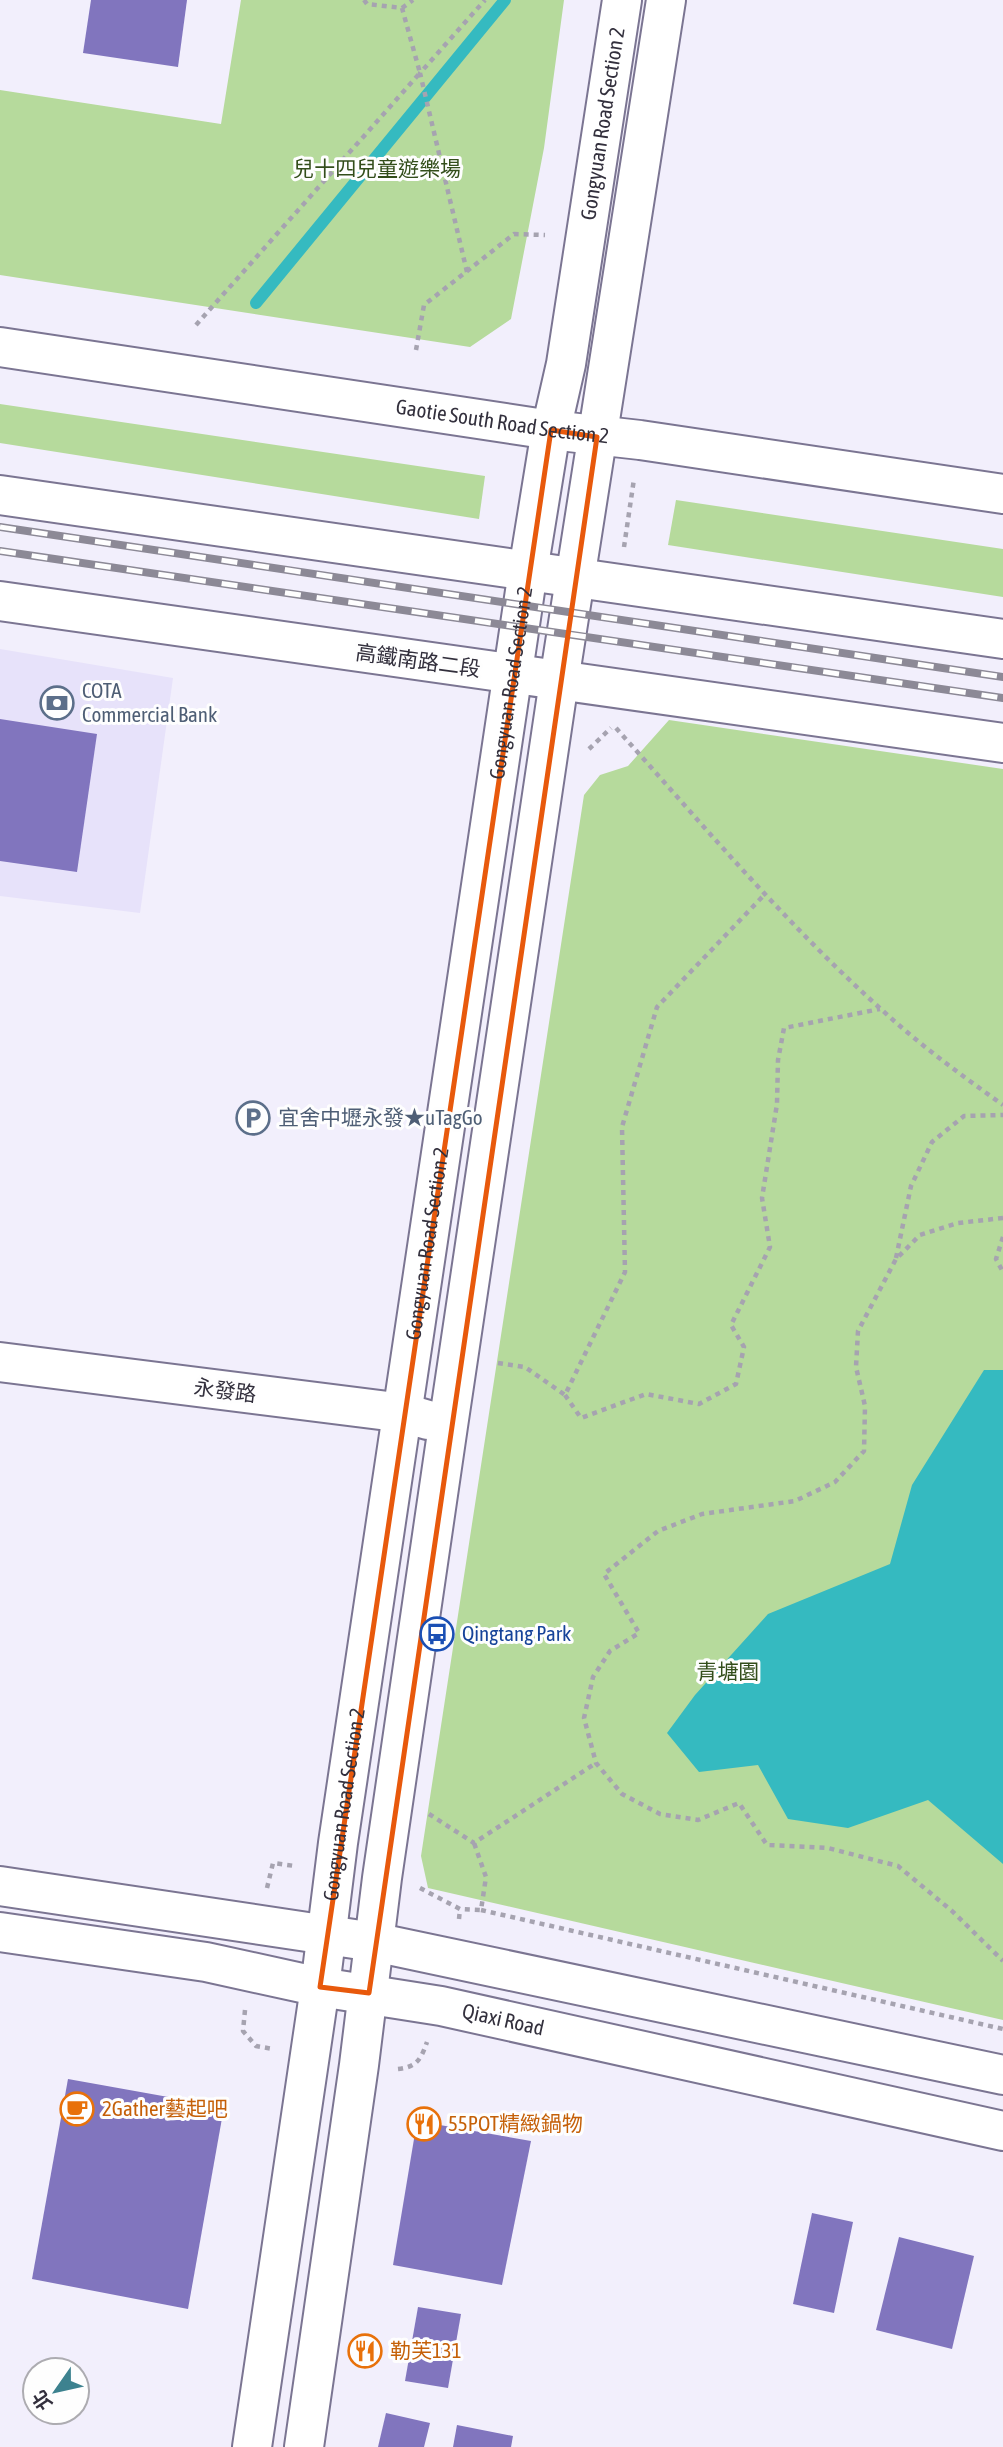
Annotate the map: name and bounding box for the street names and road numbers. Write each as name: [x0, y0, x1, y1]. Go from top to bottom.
street label: Gongyuan Road Section 2: [575, 25, 629, 221]
street label: Gaotie South Road Section 2: [394, 394, 610, 447]
street label: Gongyuan Road Section 2: [484, 585, 537, 781]
street label: 高鐵南路二段: [354, 639, 482, 681]
street label: Gongyuan Road Section 2: [400, 1146, 453, 1342]
street label: 永發路: [192, 1374, 258, 1406]
street label: Gongyuan Road Section 2: [318, 1706, 369, 1902]
street label: Qiaxi Road: [460, 1998, 547, 2040]

